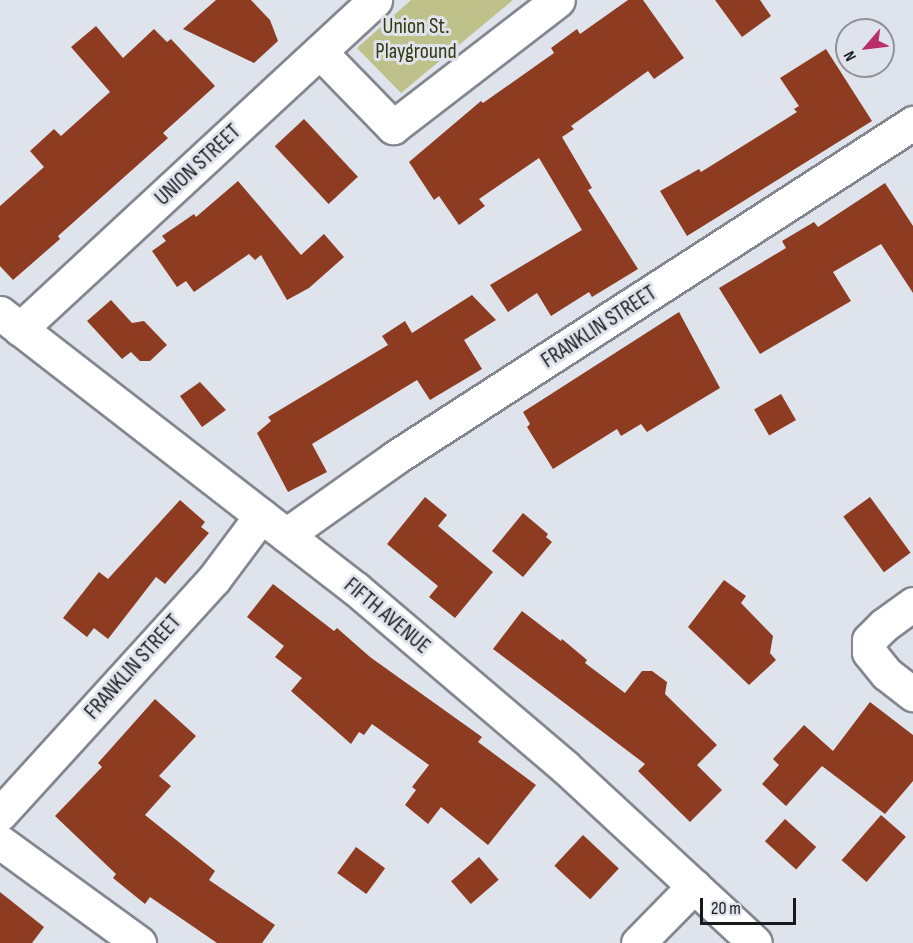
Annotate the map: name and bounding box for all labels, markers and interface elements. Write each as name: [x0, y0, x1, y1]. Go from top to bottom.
park label: Union St. Playground: [375, 13, 457, 64]
north arrow: [835, 18, 895, 78]
text: N: [840, 48, 861, 64]
street label: UNION STREET: [150, 119, 246, 211]
street label: FRANKLIN STREET: [537, 280, 661, 374]
street label: FIFTH AVENUE: [339, 572, 435, 660]
street label: FRANKLIN STREET: [79, 609, 187, 725]
scale bar: [703, 886, 799, 924]
text: 20 m: [711, 898, 741, 919]

